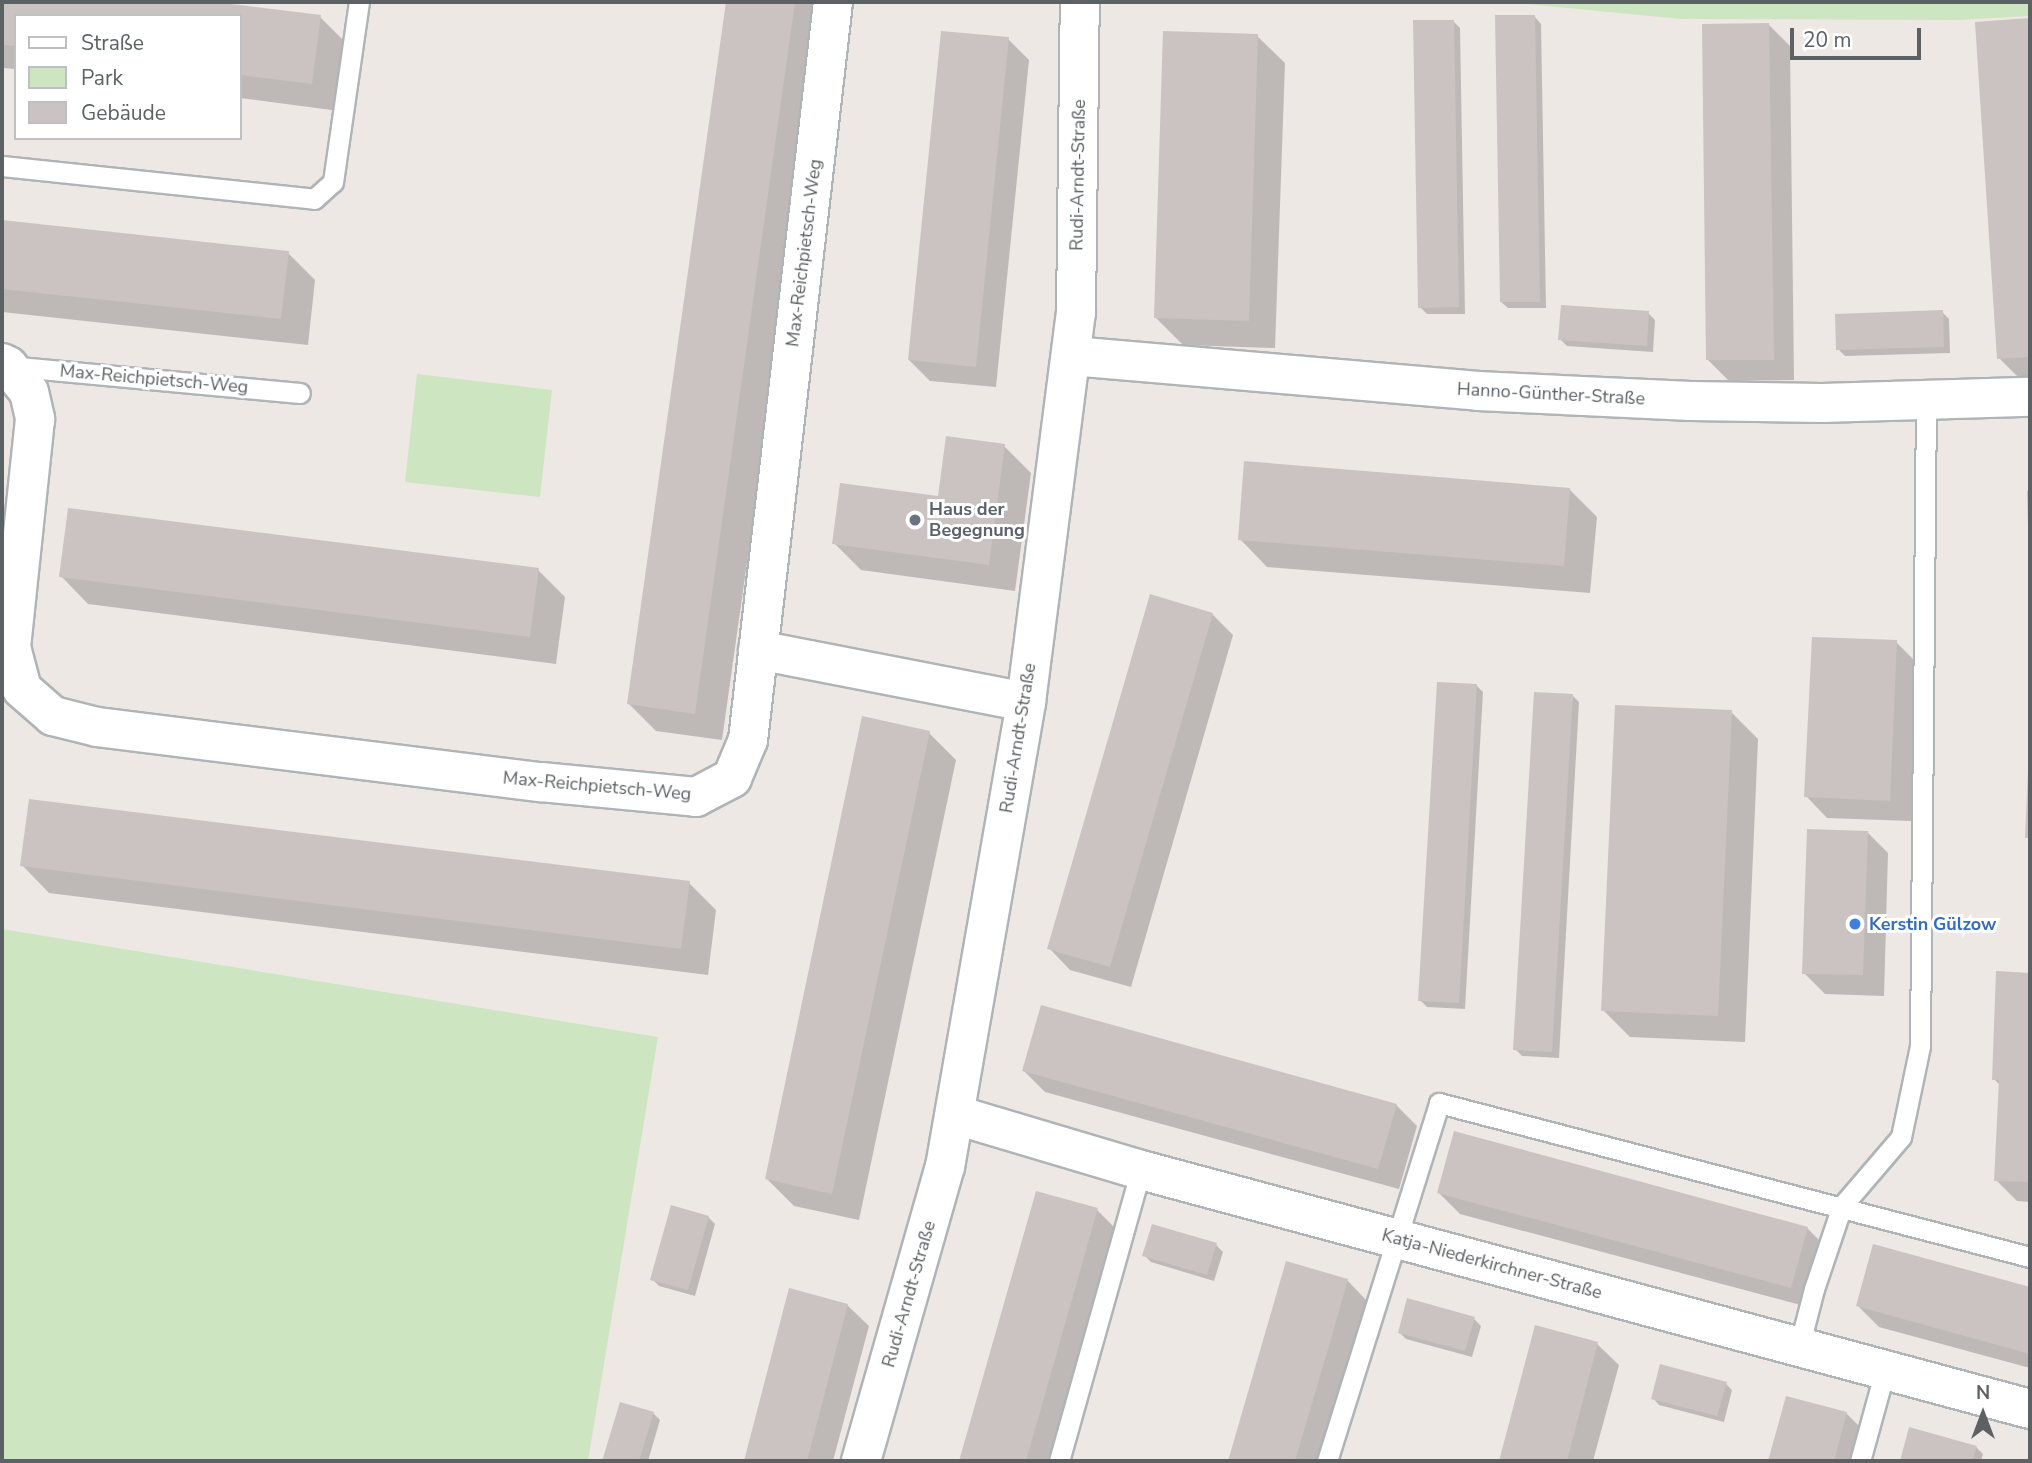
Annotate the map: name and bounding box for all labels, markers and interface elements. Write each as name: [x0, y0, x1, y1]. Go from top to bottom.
legend: [14, 14, 242, 140]
scale bar: [1794, 14, 1925, 58]
text: 20 m: [1803, 26, 1852, 54]
text: Straße: [81, 29, 144, 57]
text: Park: [81, 64, 123, 92]
text: Gebäude: [81, 99, 166, 127]
street label: Rudi-Arndt-Straße: [1066, 99, 1090, 251]
street label: Max-Reichpietsch-Weg: [782, 158, 826, 348]
street label: Max-Reichpietsch-Weg: [59, 360, 249, 398]
street label: Hanno-Günther-Straße: [1456, 378, 1646, 410]
place label: Haus der Begegnung: [929, 499, 1025, 542]
marker: Haus der Begegnung: [907, 512, 923, 528]
street label: Rudi-Arndt-Straße: [995, 661, 1041, 815]
street label: Max-Reichpietsch-Weg: [502, 767, 692, 805]
place label: Kerstin Gülzow: [1869, 913, 1996, 935]
marker: Kerstin Gülzow: [1847, 916, 1863, 932]
street label: Rudi-Arndt-Straße: [878, 1218, 940, 1370]
street label: Katja-Niederkirchner-Straße: [1380, 1224, 1604, 1304]
north arrow: [1948, 1379, 2018, 1449]
text: N: [1976, 1380, 1990, 1406]

